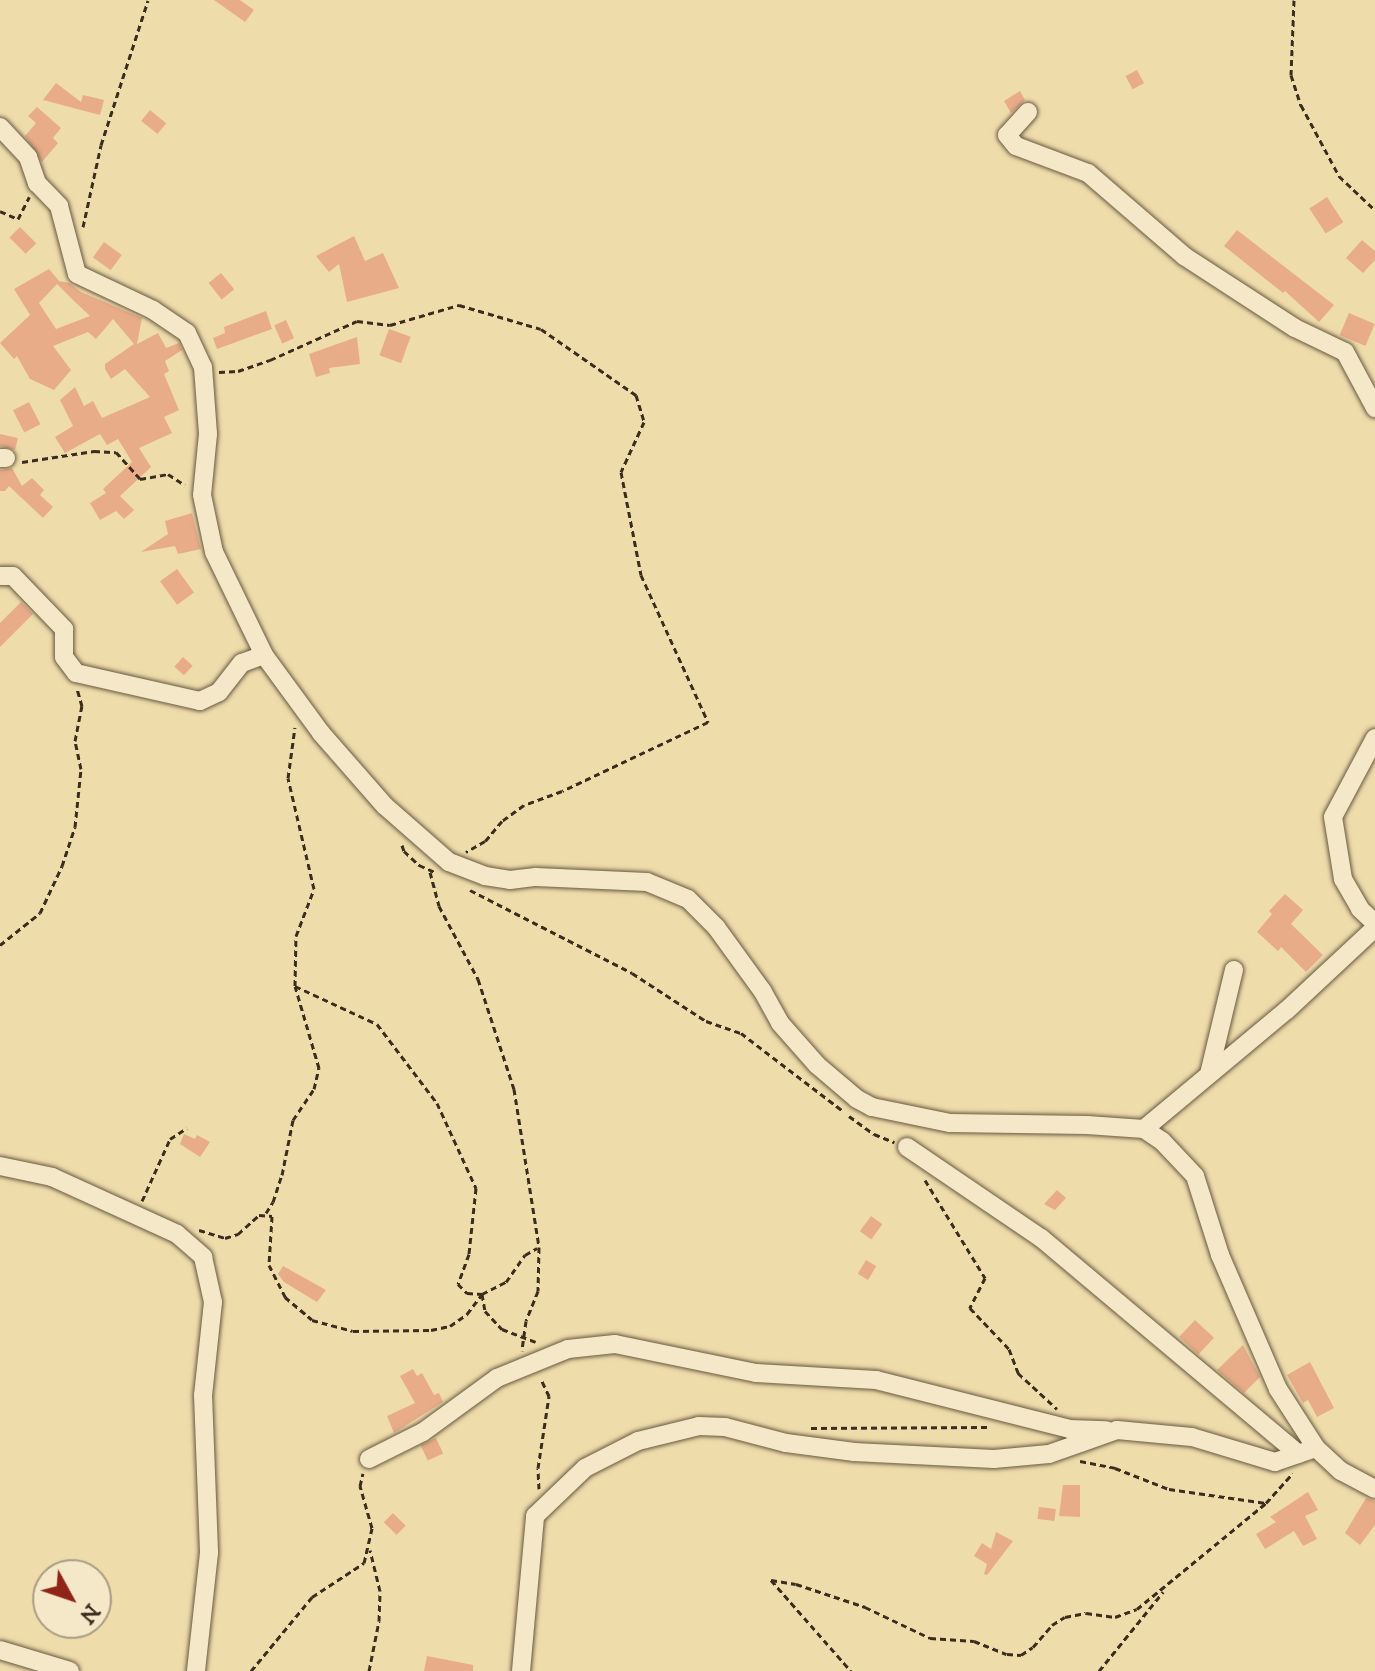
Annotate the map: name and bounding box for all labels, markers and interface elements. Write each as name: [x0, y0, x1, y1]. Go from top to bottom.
north arrow: [32, 1559, 112, 1639]
text: N: [73, 1598, 105, 1629]

